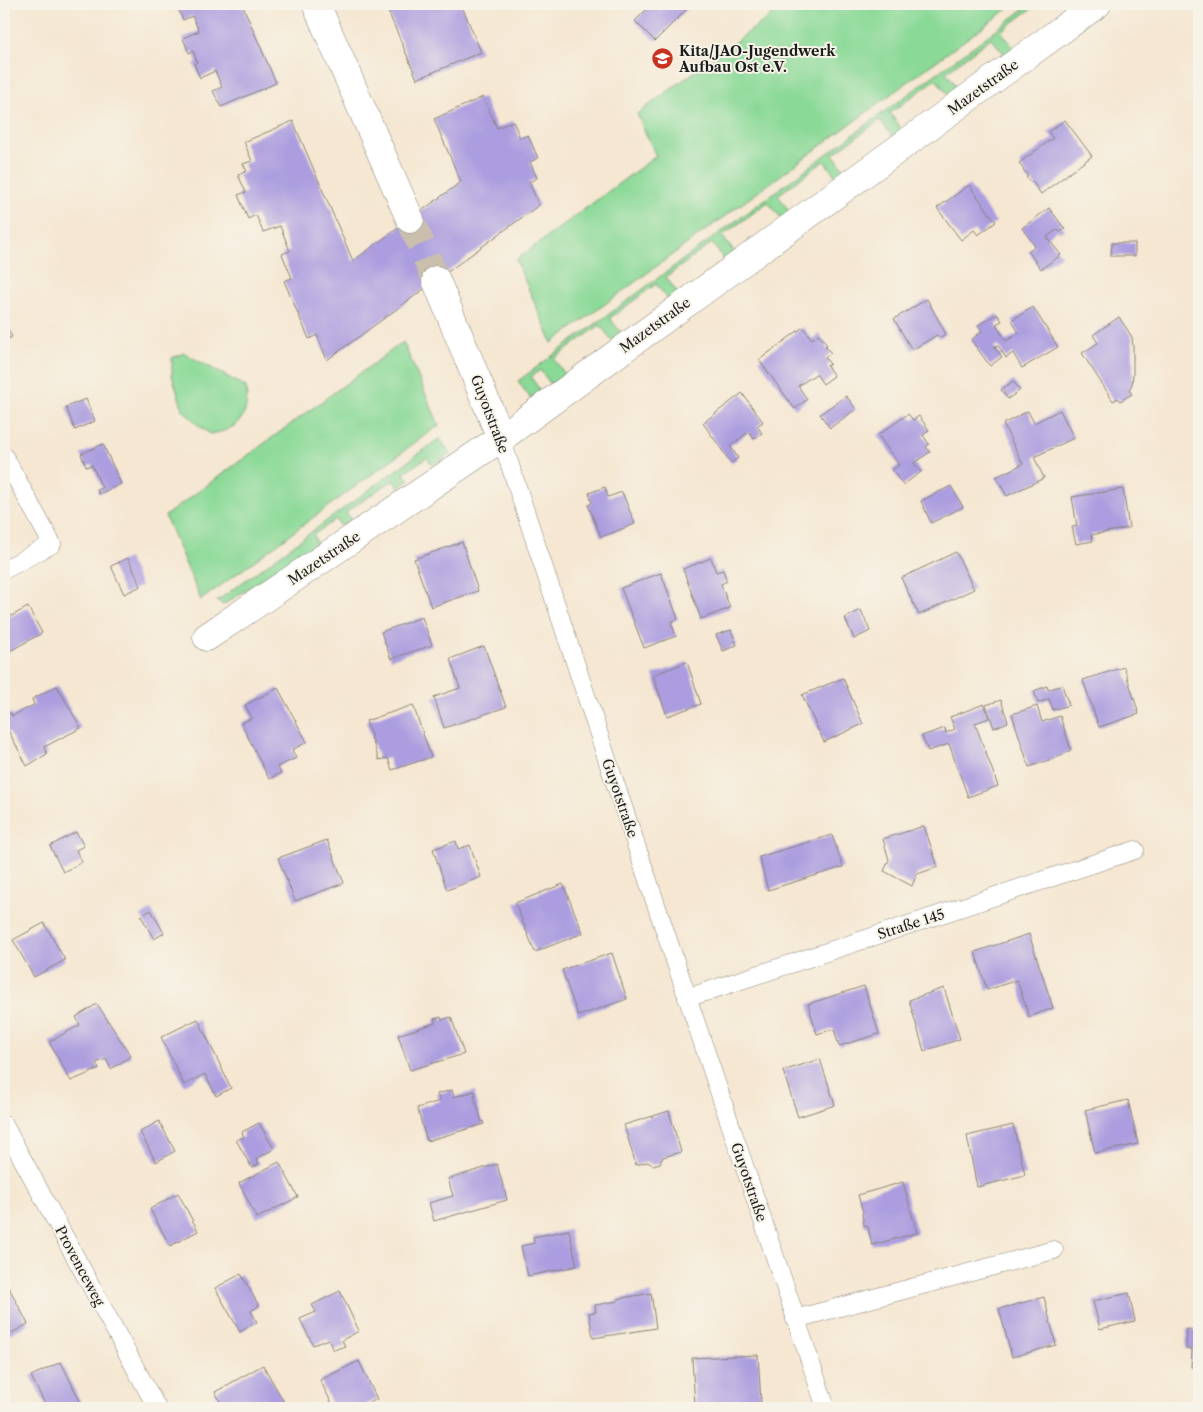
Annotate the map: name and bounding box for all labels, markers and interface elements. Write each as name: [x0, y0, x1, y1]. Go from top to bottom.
place label: Kita/JAO-Jugendwerk Aufbau Ost e.V.: [678, 42, 836, 76]
school or university icon: Kita/JAO-Jugendwerk Aufbau Ost e.V.: [651, 47, 675, 71]
street label: Mazetstraße: [944, 55, 1022, 119]
street label: Mazetstraße: [616, 293, 694, 357]
street label: Guyotstraße: [467, 372, 513, 456]
street label: Mazetstraße: [284, 527, 364, 589]
street label: Guyotstraße: [598, 756, 642, 840]
street label: Straße 145: [875, 905, 947, 943]
street label: Guyotstraße: [727, 1140, 771, 1224]
street label: Provenceweg: [51, 1223, 109, 1310]

